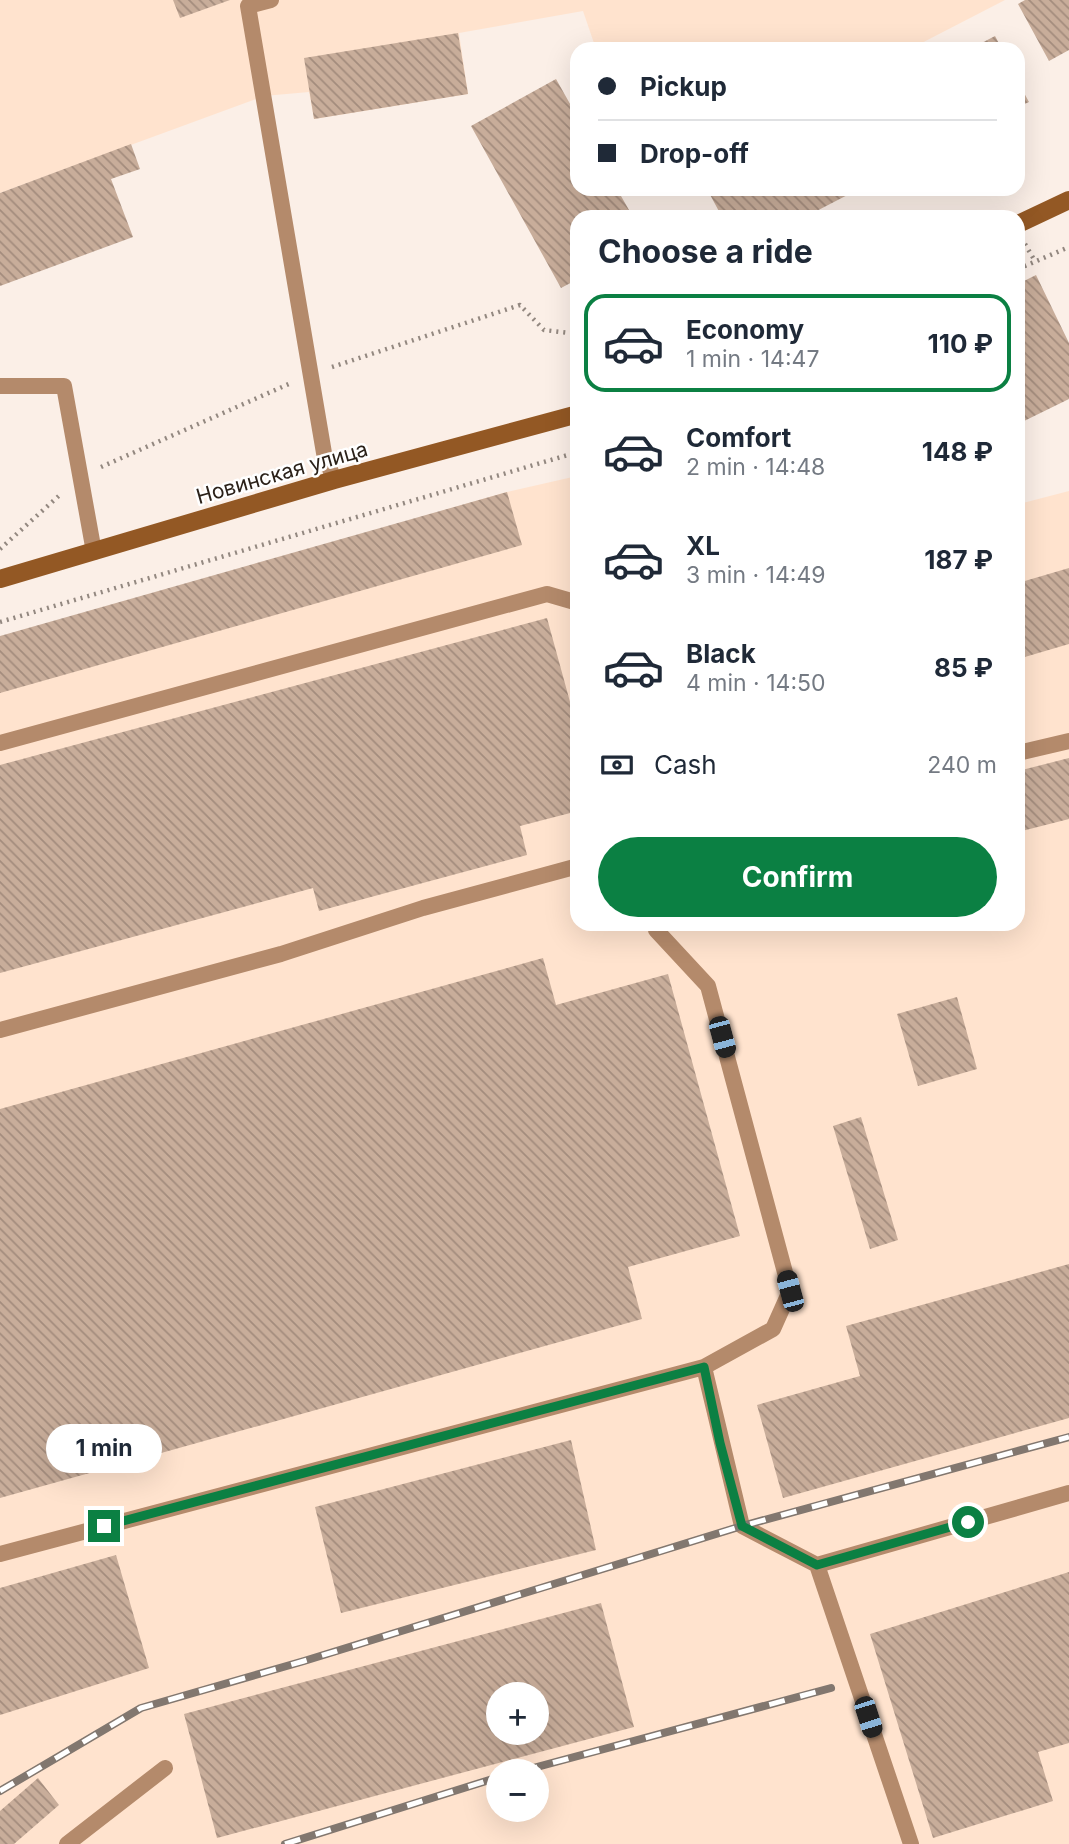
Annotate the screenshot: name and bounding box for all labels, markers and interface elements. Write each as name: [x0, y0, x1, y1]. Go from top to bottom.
text: Pickup: [640, 71, 727, 102]
text: Drop-off: [640, 138, 749, 169]
text: Choose a ride: [598, 232, 813, 271]
icon: car: [602, 312, 665, 375]
text: Economy: [686, 314, 804, 345]
text: 110 ₽: [928, 328, 993, 359]
text: 1 min · 14:47: [686, 345, 819, 373]
icon: car: [602, 420, 665, 483]
text: Comfort: [686, 422, 791, 453]
street label: Новинская улица: [193, 436, 371, 509]
text: 148 ₽: [922, 436, 993, 467]
text: 2 min · 14:48: [686, 453, 825, 481]
icon: car: [602, 528, 665, 591]
text: XL: [686, 530, 720, 561]
text: 187 ₽: [924, 544, 993, 575]
text: 3 min · 14:49: [686, 561, 826, 589]
icon: car: [602, 636, 665, 699]
text: Black: [686, 638, 756, 669]
text: 85 ₽: [934, 652, 993, 683]
text: 4 min · 14:50: [686, 669, 826, 697]
icon: cash: [598, 746, 636, 784]
text: Cash: [654, 749, 717, 780]
text: 240 m: [927, 751, 997, 779]
button: Confirm: [598, 837, 997, 917]
car: [707, 1014, 738, 1060]
car: [775, 1268, 806, 1314]
callout: 1 min: [46, 1424, 162, 1474]
text: 1 min: [76, 1434, 132, 1462]
route start: [952, 1506, 984, 1538]
route end: [88, 1510, 120, 1542]
map controls: [486, 1682, 549, 1822]
button: +: [486, 1682, 549, 1745]
car: [852, 1694, 885, 1740]
button: −: [486, 1759, 549, 1822]

